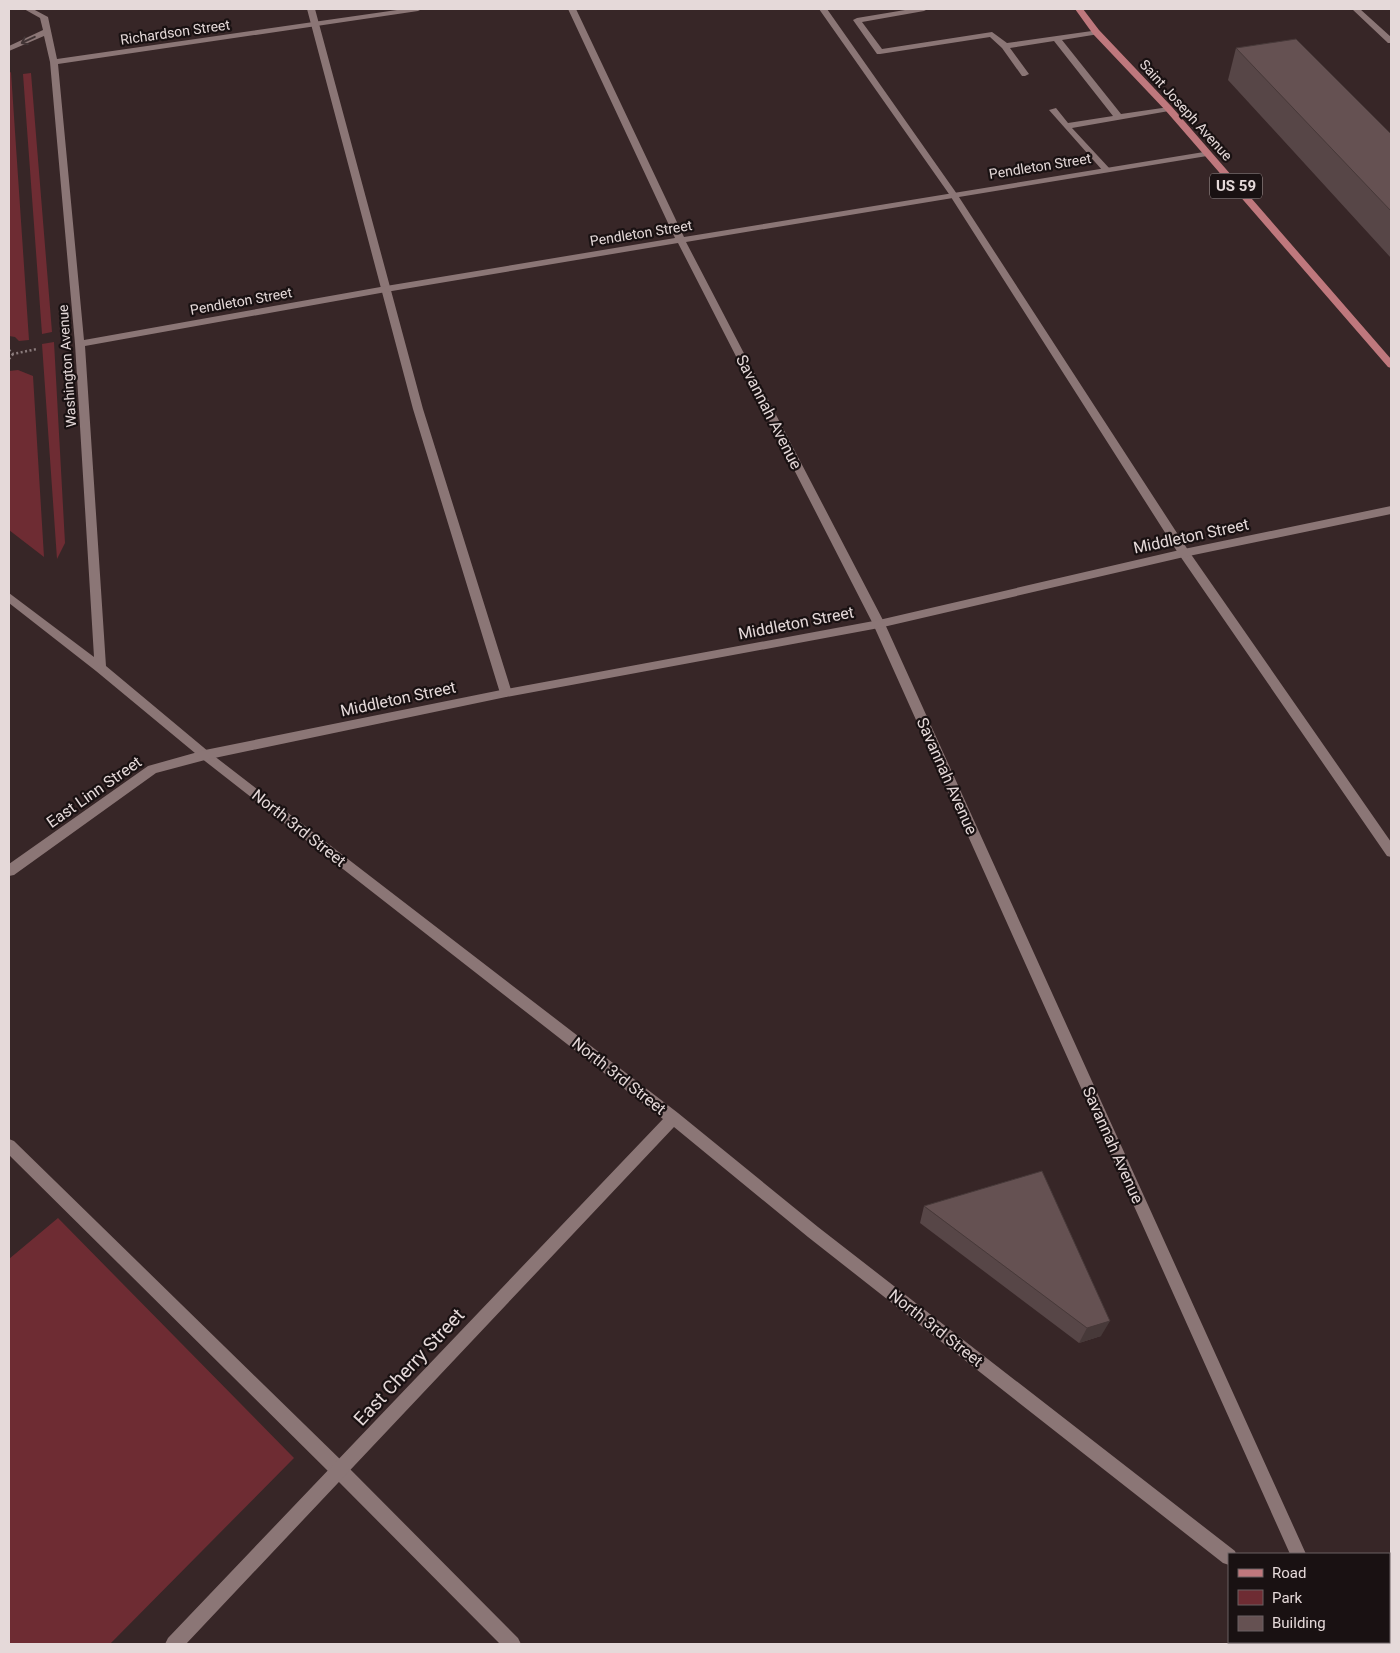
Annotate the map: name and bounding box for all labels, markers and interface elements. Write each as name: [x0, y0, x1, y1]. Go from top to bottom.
street label: Richardson Street: [119, 16, 231, 48]
one-way arrow: [21, 36, 36, 45]
street label: Saint Joseph Avenue: [1136, 56, 1236, 164]
street label: Pendleton Street: [988, 150, 1093, 182]
road number: US 59: [1210, 174, 1262, 198]
street label: Pendleton Street: [589, 217, 694, 249]
street label: Pendleton Street: [189, 284, 294, 318]
street label: Washington Avenue: [55, 304, 79, 428]
street label: Savannah Avenue: [732, 352, 806, 472]
street label: Middleton Street: [1132, 514, 1250, 558]
street label: Middleton Street: [737, 602, 855, 644]
street label: Middleton Street: [339, 677, 457, 721]
street label: Savannah Avenue: [913, 715, 981, 837]
street label: East Linn Street: [43, 752, 145, 832]
street label: North 3rd Street: [248, 785, 350, 871]
street label: North 3rd Street: [568, 1033, 670, 1119]
street label: Savannah Avenue: [1079, 1084, 1147, 1206]
street label: North 3rd Street: [885, 1285, 987, 1371]
street label: East Cherry Street: [349, 1304, 469, 1430]
legend: [1228, 1553, 1390, 1643]
text: Road: [1272, 1564, 1306, 1582]
text: Park: [1272, 1589, 1303, 1607]
text: Building: [1272, 1614, 1326, 1632]

